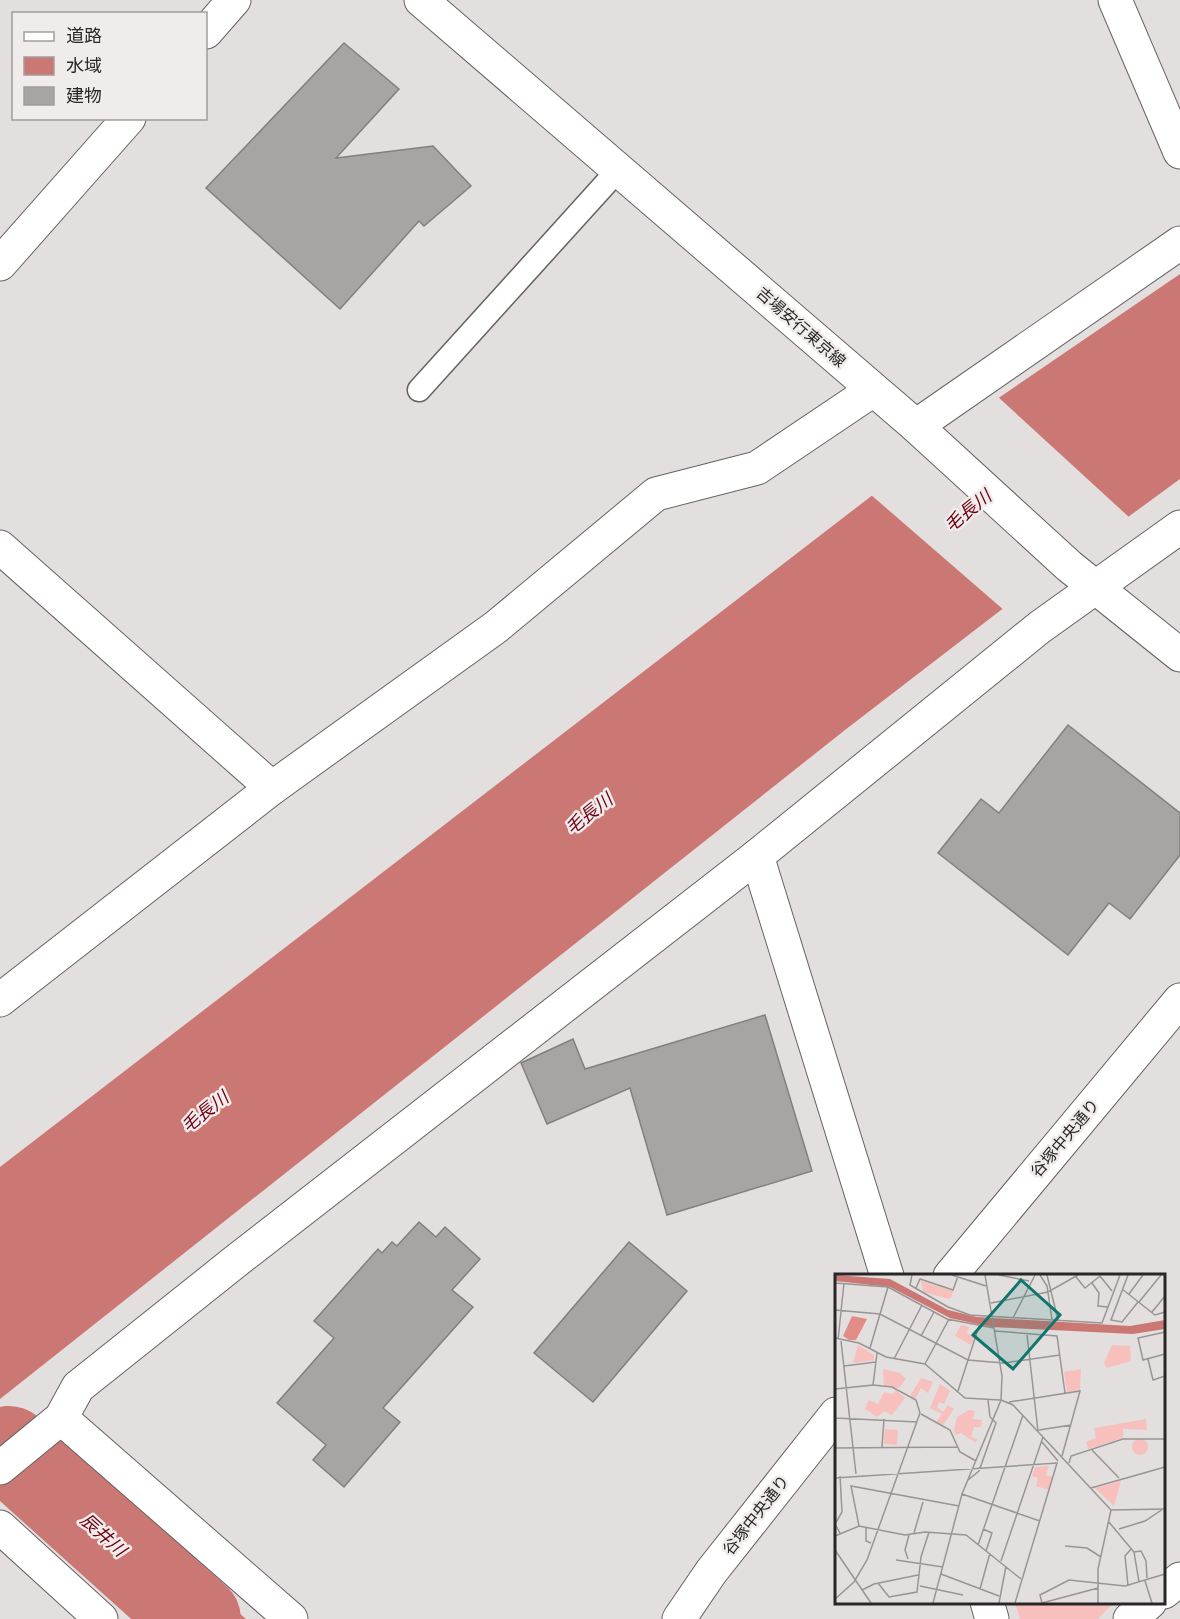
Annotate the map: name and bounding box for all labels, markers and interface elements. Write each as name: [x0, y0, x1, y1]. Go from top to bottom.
legend: [12, 12, 207, 120]
text: 道路: [66, 25, 102, 47]
text: 水域: [66, 55, 102, 77]
text: 建物: [66, 85, 102, 107]
street label: 吉場安行東京線: [752, 283, 850, 371]
water label: 毛長川: [940, 484, 997, 537]
water label: 毛長川: [561, 787, 619, 839]
water label: 毛長川: [177, 1085, 235, 1137]
street label: 谷塚中央通り: [1027, 1095, 1103, 1181]
inset map: [835, 1274, 1165, 1604]
street label: 谷塚中央通り: [719, 1471, 793, 1559]
water label: 辰井川: [76, 1509, 132, 1563]

